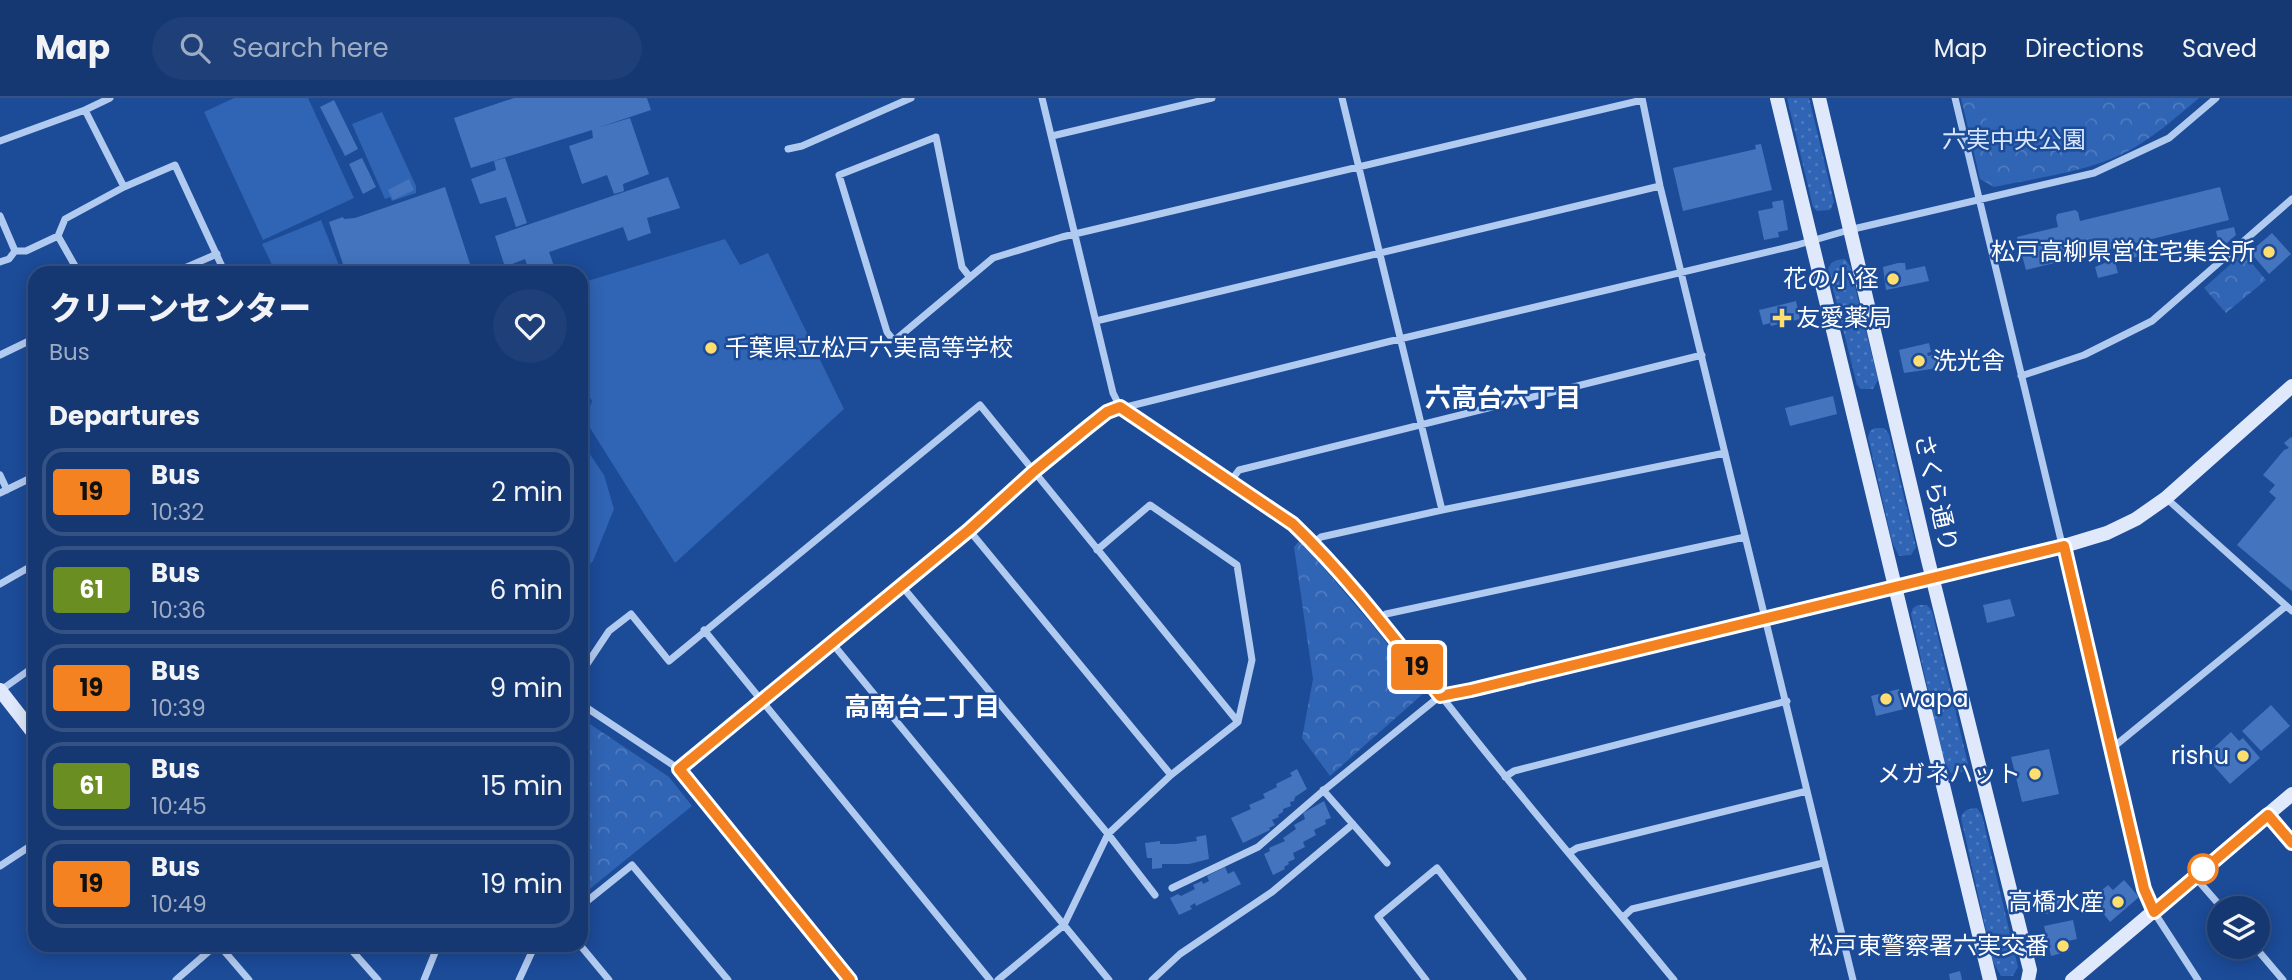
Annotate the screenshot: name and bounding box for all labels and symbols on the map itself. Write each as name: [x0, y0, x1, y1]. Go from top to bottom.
park label: 六実中央公園: [1942, 123, 2086, 156]
place label: 松戸高柳県営住宅集会所: [1991, 235, 2255, 268]
marker: 松戸高柳県営住宅集会所: [2261, 244, 2277, 260]
place label: 花の小径: [1783, 262, 1879, 295]
marker: 花の小径: [1885, 271, 1901, 287]
place label: 友愛薬局: [1796, 301, 1892, 334]
marker: 友愛薬局: [1774, 310, 1790, 326]
place label: 千葉県立松戸六実高等学校: [725, 331, 1013, 364]
marker: 千葉県立松戸六実高等学校: [703, 340, 719, 356]
place label: 洗光舎: [1933, 344, 2005, 377]
marker: 洗光舎: [1911, 353, 1927, 369]
district label: 六高台六丁目: [1425, 380, 1581, 416]
street label: さくら通り: [1907, 431, 1966, 555]
line badge: 19: [1386, 644, 1448, 690]
place label: wapa: [1900, 682, 1968, 715]
district label: 高南台二丁目: [844, 689, 1000, 725]
marker: wapa: [1878, 691, 1894, 707]
place label: rishu: [2171, 739, 2229, 772]
marker: rishu: [2235, 748, 2251, 764]
place label: メガネハット: [1877, 757, 2021, 790]
marker: メガネハット: [2027, 766, 2043, 782]
unlabelled marker: [2188, 854, 2218, 884]
place label: 高橋水産: [2008, 885, 2104, 918]
marker: 高橋水産: [2110, 894, 2126, 910]
place label: 松戸東警察署六実交番: [1809, 929, 2049, 962]
marker: 松戸東警察署六実交番: [2055, 938, 2071, 954]

